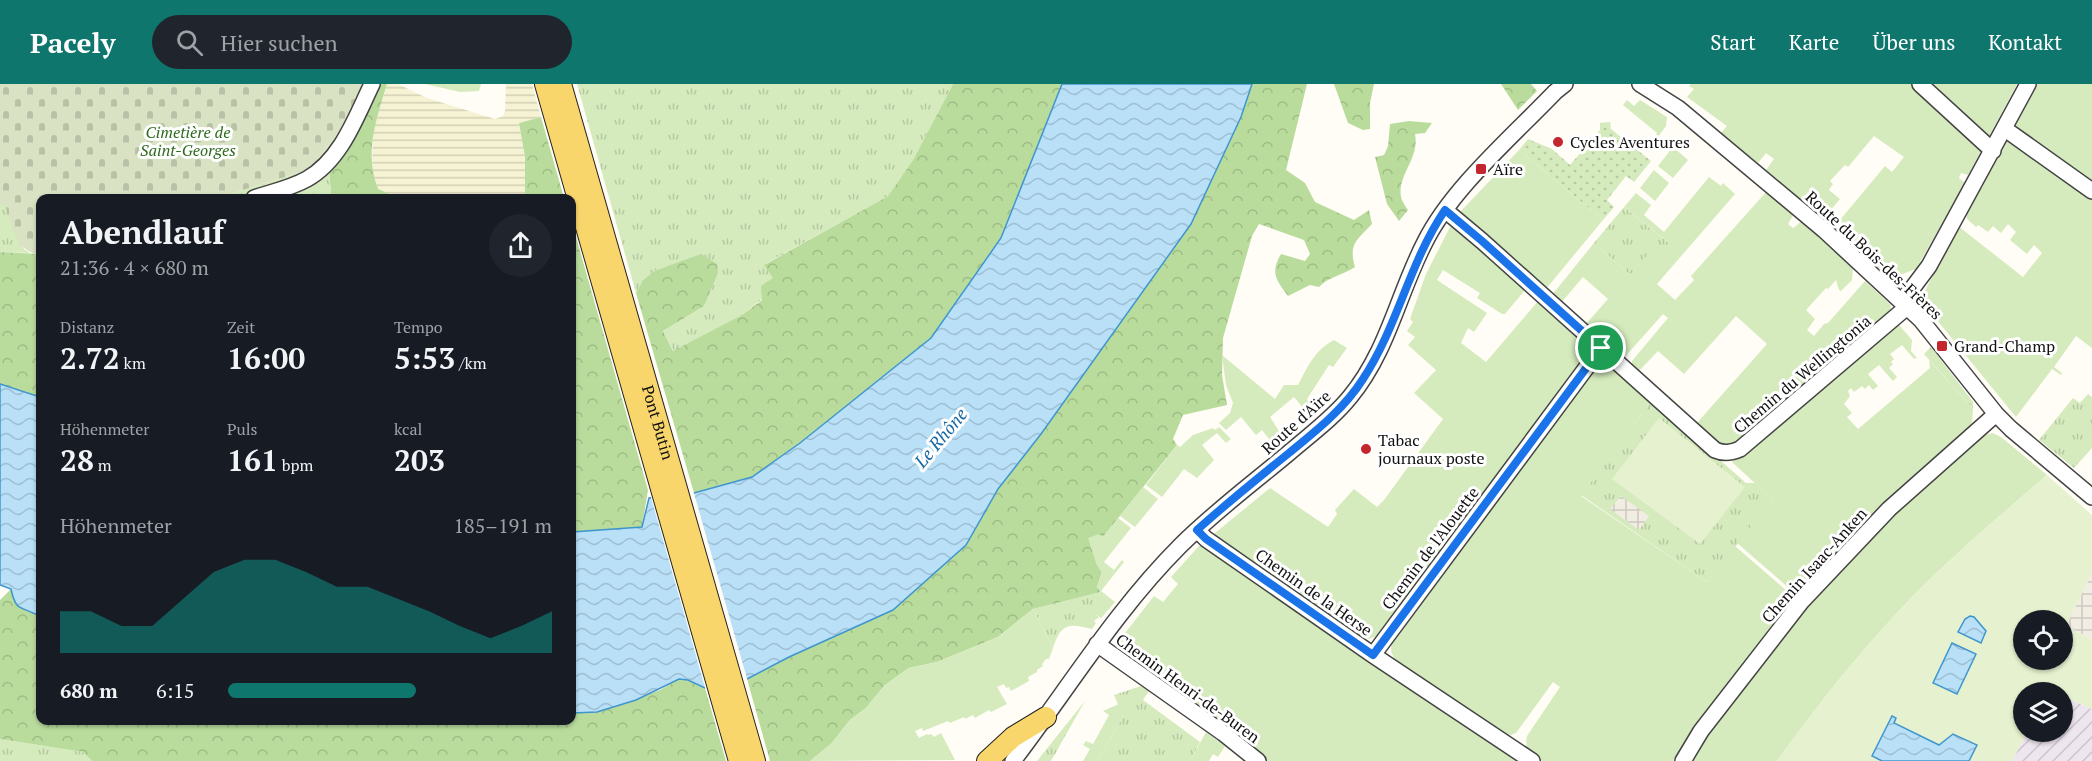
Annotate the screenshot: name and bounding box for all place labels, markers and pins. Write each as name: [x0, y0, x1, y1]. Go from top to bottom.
place label: Cycles Aventures: [1570, 131, 1690, 153]
marker: Cycles Aventures: [1551, 135, 1565, 149]
place label: Aïre: [1493, 158, 1523, 180]
marker: Aïre: [1474, 162, 1488, 176]
pin: [1575, 322, 1626, 373]
place label: Grand-Champ: [1954, 335, 2055, 357]
marker: Grand-Champ: [1935, 339, 1949, 353]
place label: Tabac journaux poste: [1378, 429, 1485, 469]
marker: Tabac journaux poste: [1359, 442, 1373, 456]

